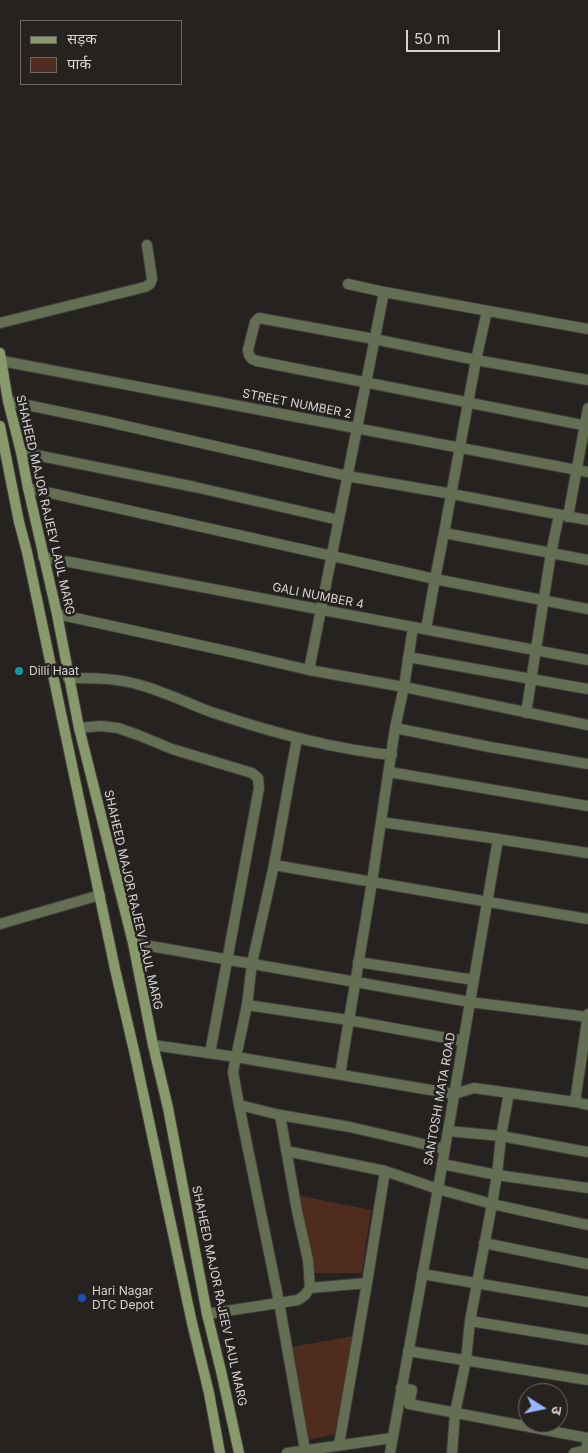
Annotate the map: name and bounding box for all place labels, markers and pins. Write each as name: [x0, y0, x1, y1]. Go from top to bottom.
place label: Dilli Haat: [29, 664, 79, 678]
marker: Dilli Haat: [13, 665, 25, 677]
place label: Hari Nagar DTC Depot: [92, 1284, 154, 1312]
marker: Hari Nagar DTC Depot: [76, 1292, 88, 1304]

